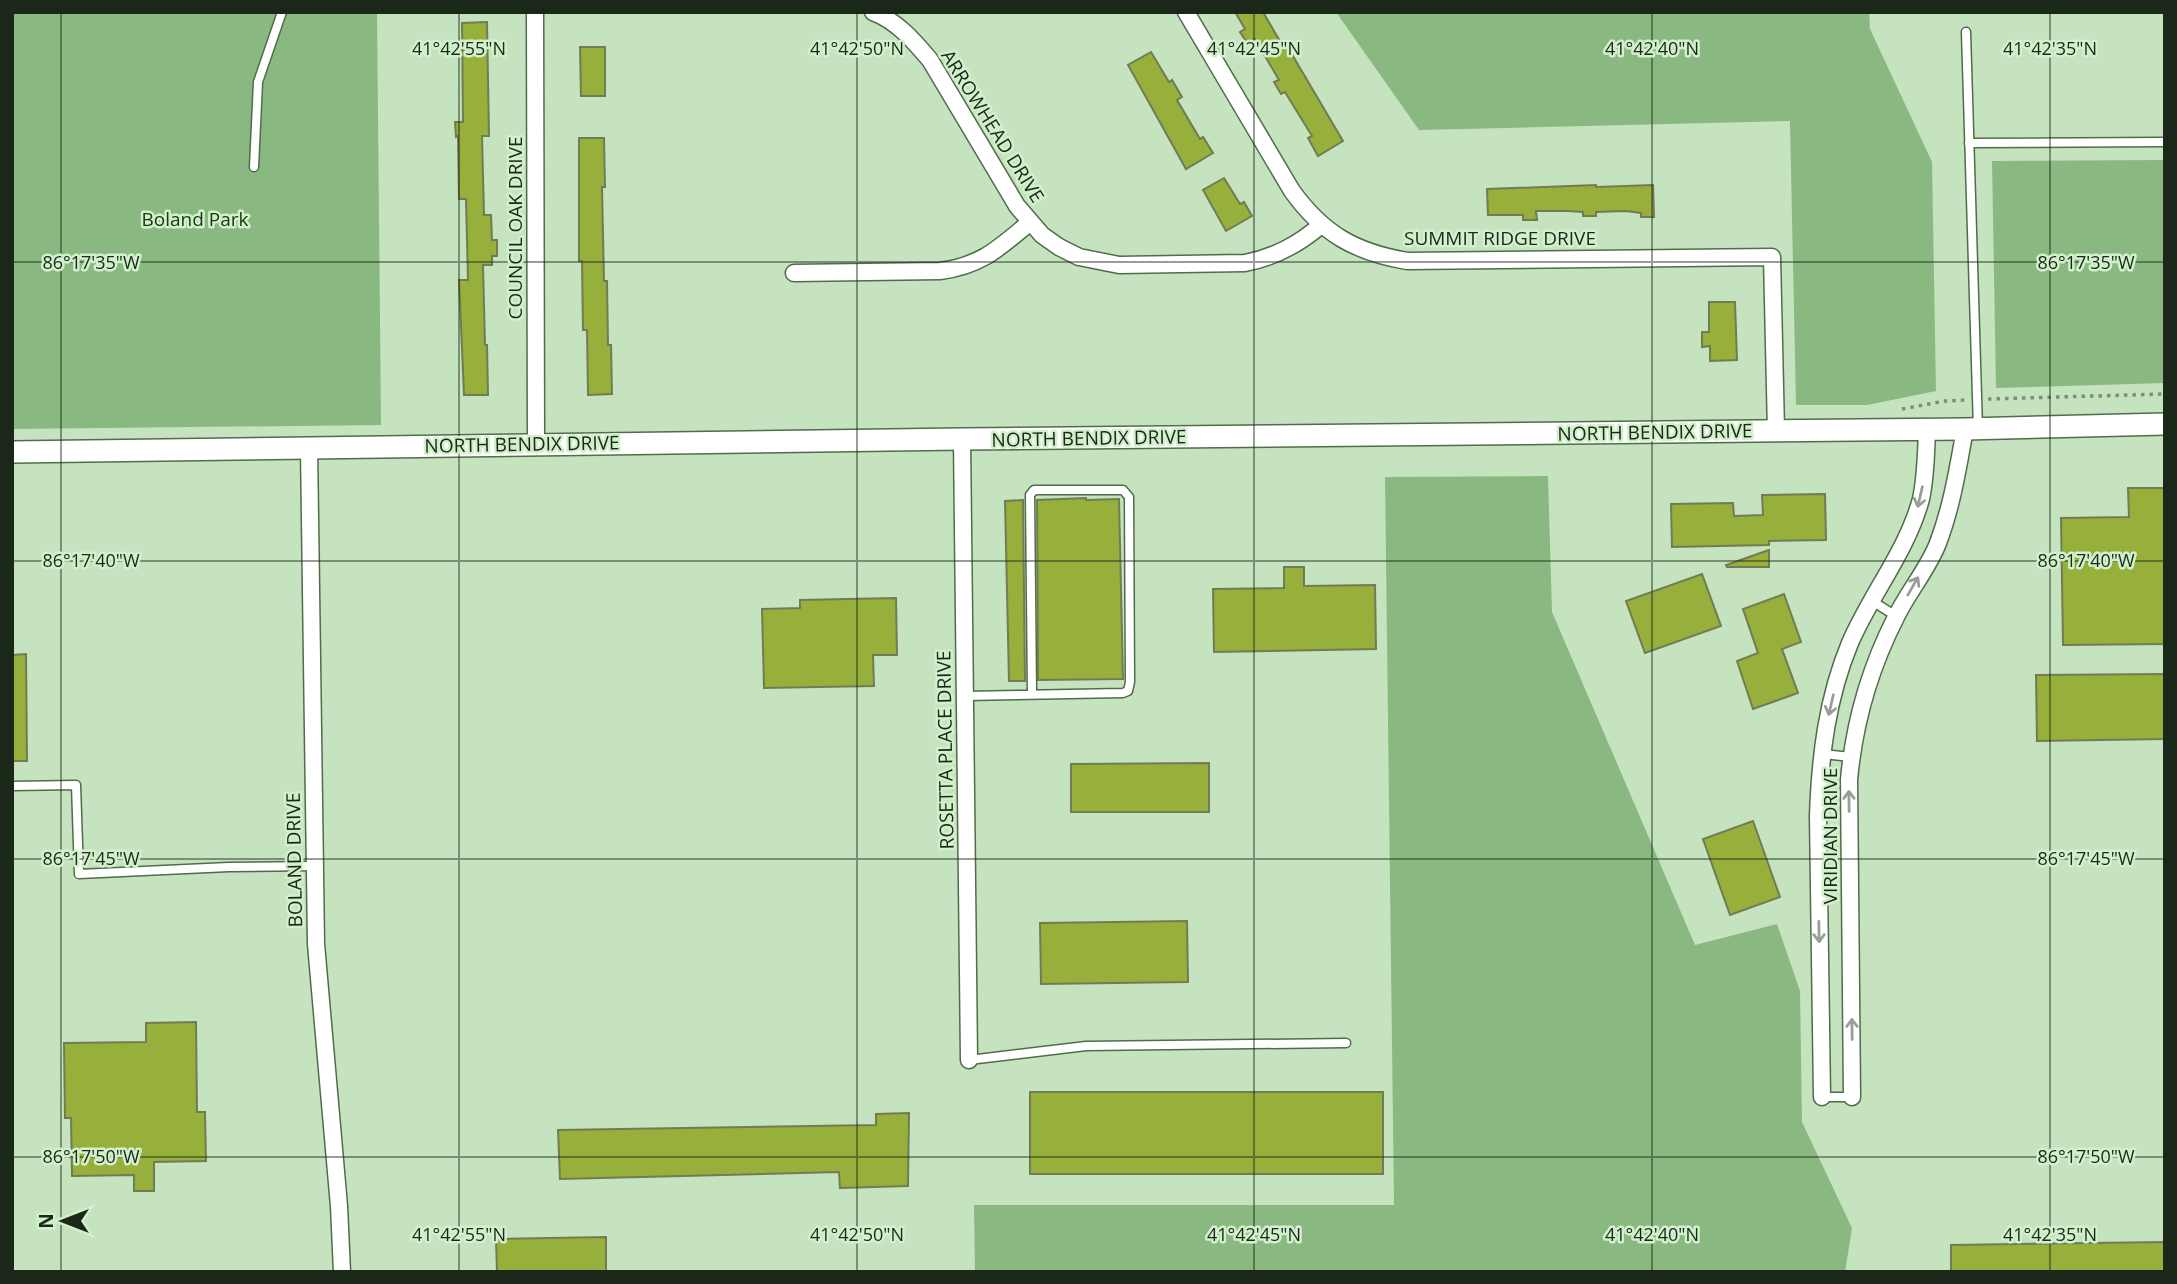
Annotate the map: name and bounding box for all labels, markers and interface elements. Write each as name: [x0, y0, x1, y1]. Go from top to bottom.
text: 41°42'55"N: [412, 36, 506, 60]
text: 41°42'50"N: [810, 36, 904, 60]
text: 41°42'45"N: [1207, 36, 1301, 60]
text: 41°42'40"N: [1605, 36, 1699, 60]
text: 41°42'35"N: [2003, 36, 2097, 60]
street label: ARROWHEAD DRIVE: [935, 45, 1051, 207]
street label: COUNCIL OAK DRIVE: [502, 136, 528, 320]
park label: Boland Park: [141, 206, 249, 232]
street label: SUMMIT RIDGE DRIVE: [1404, 225, 1596, 251]
text: 86°17'35"W: [42, 250, 140, 274]
text: 86°17'35"W: [2037, 250, 2135, 274]
street label: NORTH BENDIX DRIVE: [1557, 417, 1753, 447]
street label: NORTH BENDIX DRIVE: [991, 423, 1187, 453]
street label: NORTH BENDIX DRIVE: [424, 429, 620, 459]
one-way arrow: [1913, 485, 1926, 508]
text: 86°17'40"W: [42, 548, 140, 572]
text: 86°17'40"W: [2037, 548, 2135, 572]
one-way arrow: [1907, 577, 1921, 597]
street label: ROSETTA PLACE DRIVE: [930, 650, 960, 850]
one-way arrow: [1824, 693, 1837, 716]
street label: VIRIDIAN DRIVE: [1817, 768, 1843, 904]
one-way arrow: [1842, 790, 1856, 813]
street label: BOLAND DRIVE: [280, 792, 308, 928]
text: 86°17'45"W: [42, 846, 140, 870]
text: 86°17'45"W: [2037, 846, 2135, 870]
one-way arrow: [1813, 920, 1826, 943]
one-way arrow: [1845, 1018, 1858, 1041]
text: 86°17'50"W: [42, 1144, 140, 1168]
text: 86°17'50"W: [2037, 1144, 2135, 1168]
north arrow: [28, 1186, 98, 1256]
text: N: [33, 1213, 59, 1229]
text: 41°42'55"N: [412, 1222, 506, 1246]
text: 41°42'50"N: [810, 1222, 904, 1246]
text: 41°42'45"N: [1207, 1222, 1301, 1246]
text: 41°42'40"N: [1605, 1222, 1699, 1246]
text: 41°42'35"N: [2003, 1222, 2097, 1246]

